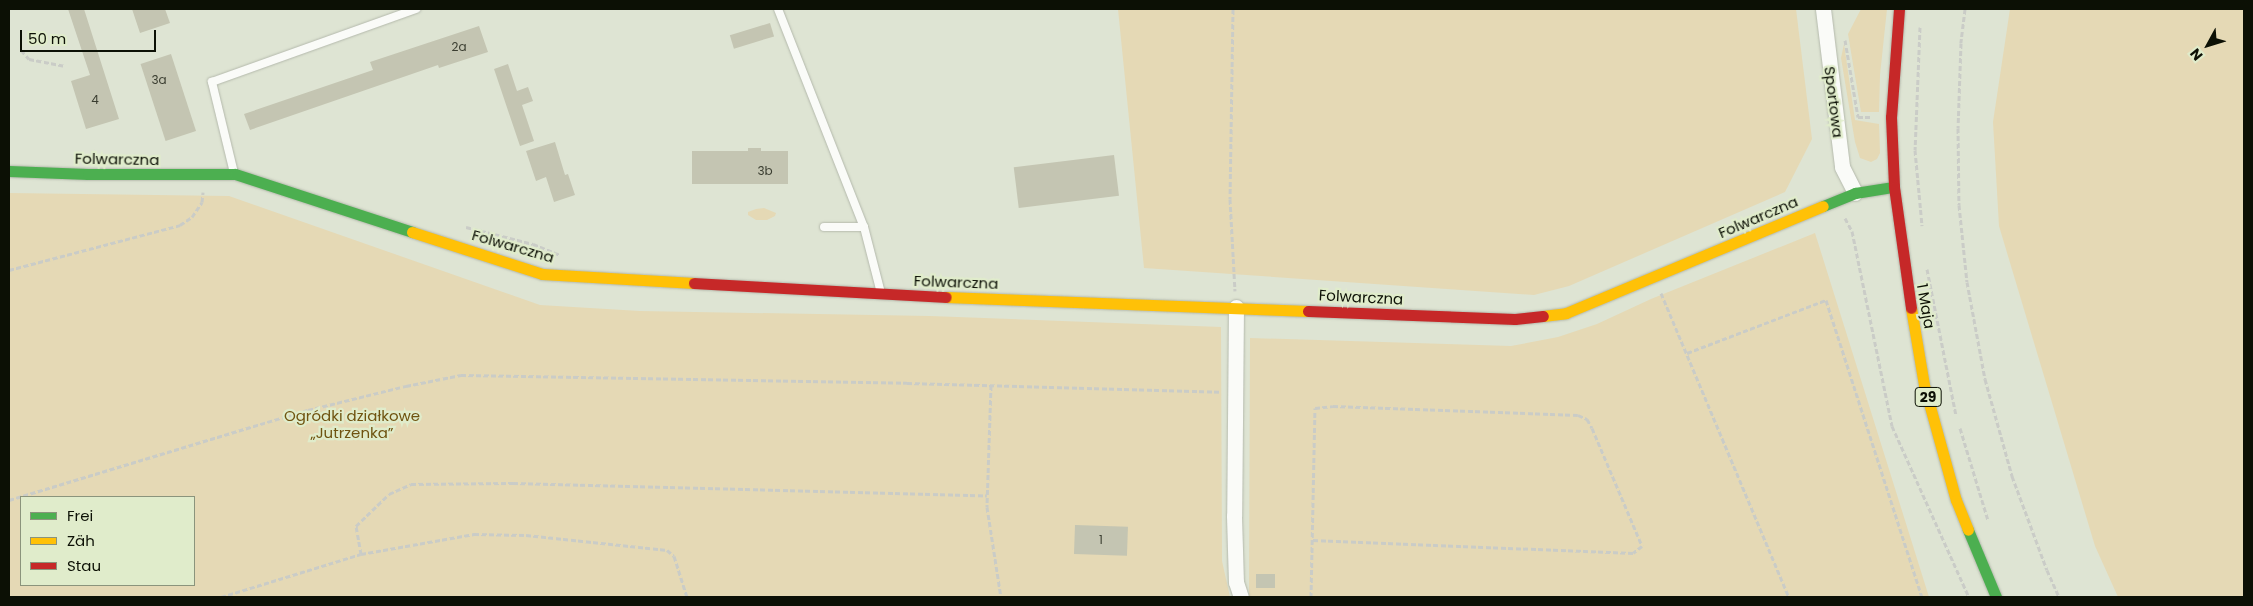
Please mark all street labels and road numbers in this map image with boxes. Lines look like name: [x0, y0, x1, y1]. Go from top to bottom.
street label: Sportowa: [1821, 65, 1847, 139]
street label: Folwarczna: [75, 149, 159, 169]
street label: Folwarczna: [1716, 192, 1800, 242]
street label: Folwarczna: [470, 226, 556, 266]
street label: Folwarczna: [913, 272, 999, 292]
street label: 1 Maja: [1913, 282, 1939, 330]
street label: Folwarczna: [1318, 286, 1404, 308]
road number: 29: [1914, 386, 1942, 408]

